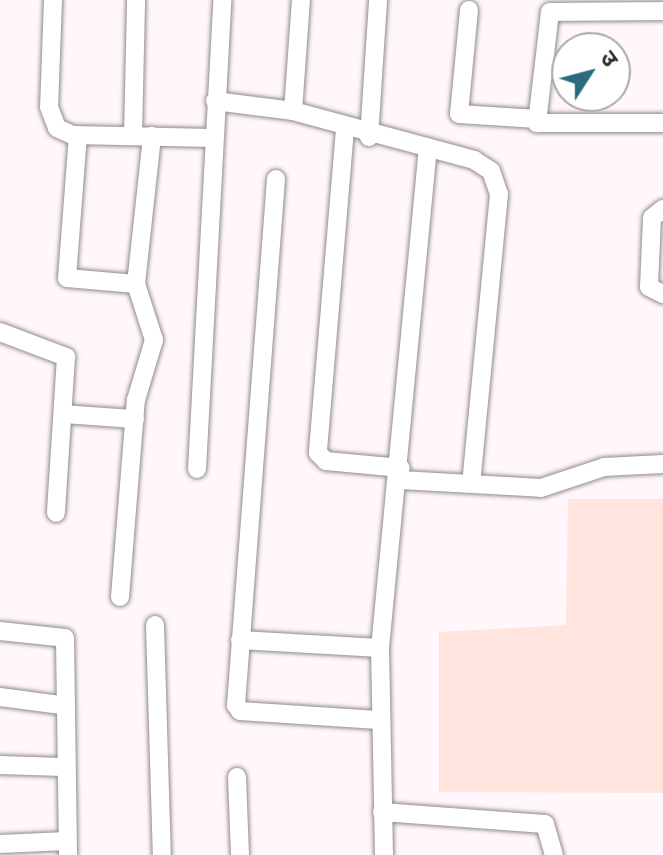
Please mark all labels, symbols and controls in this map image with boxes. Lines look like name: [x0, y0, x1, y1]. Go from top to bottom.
north arrow: [551, 32, 631, 112]
text: उ: [595, 46, 623, 71]

